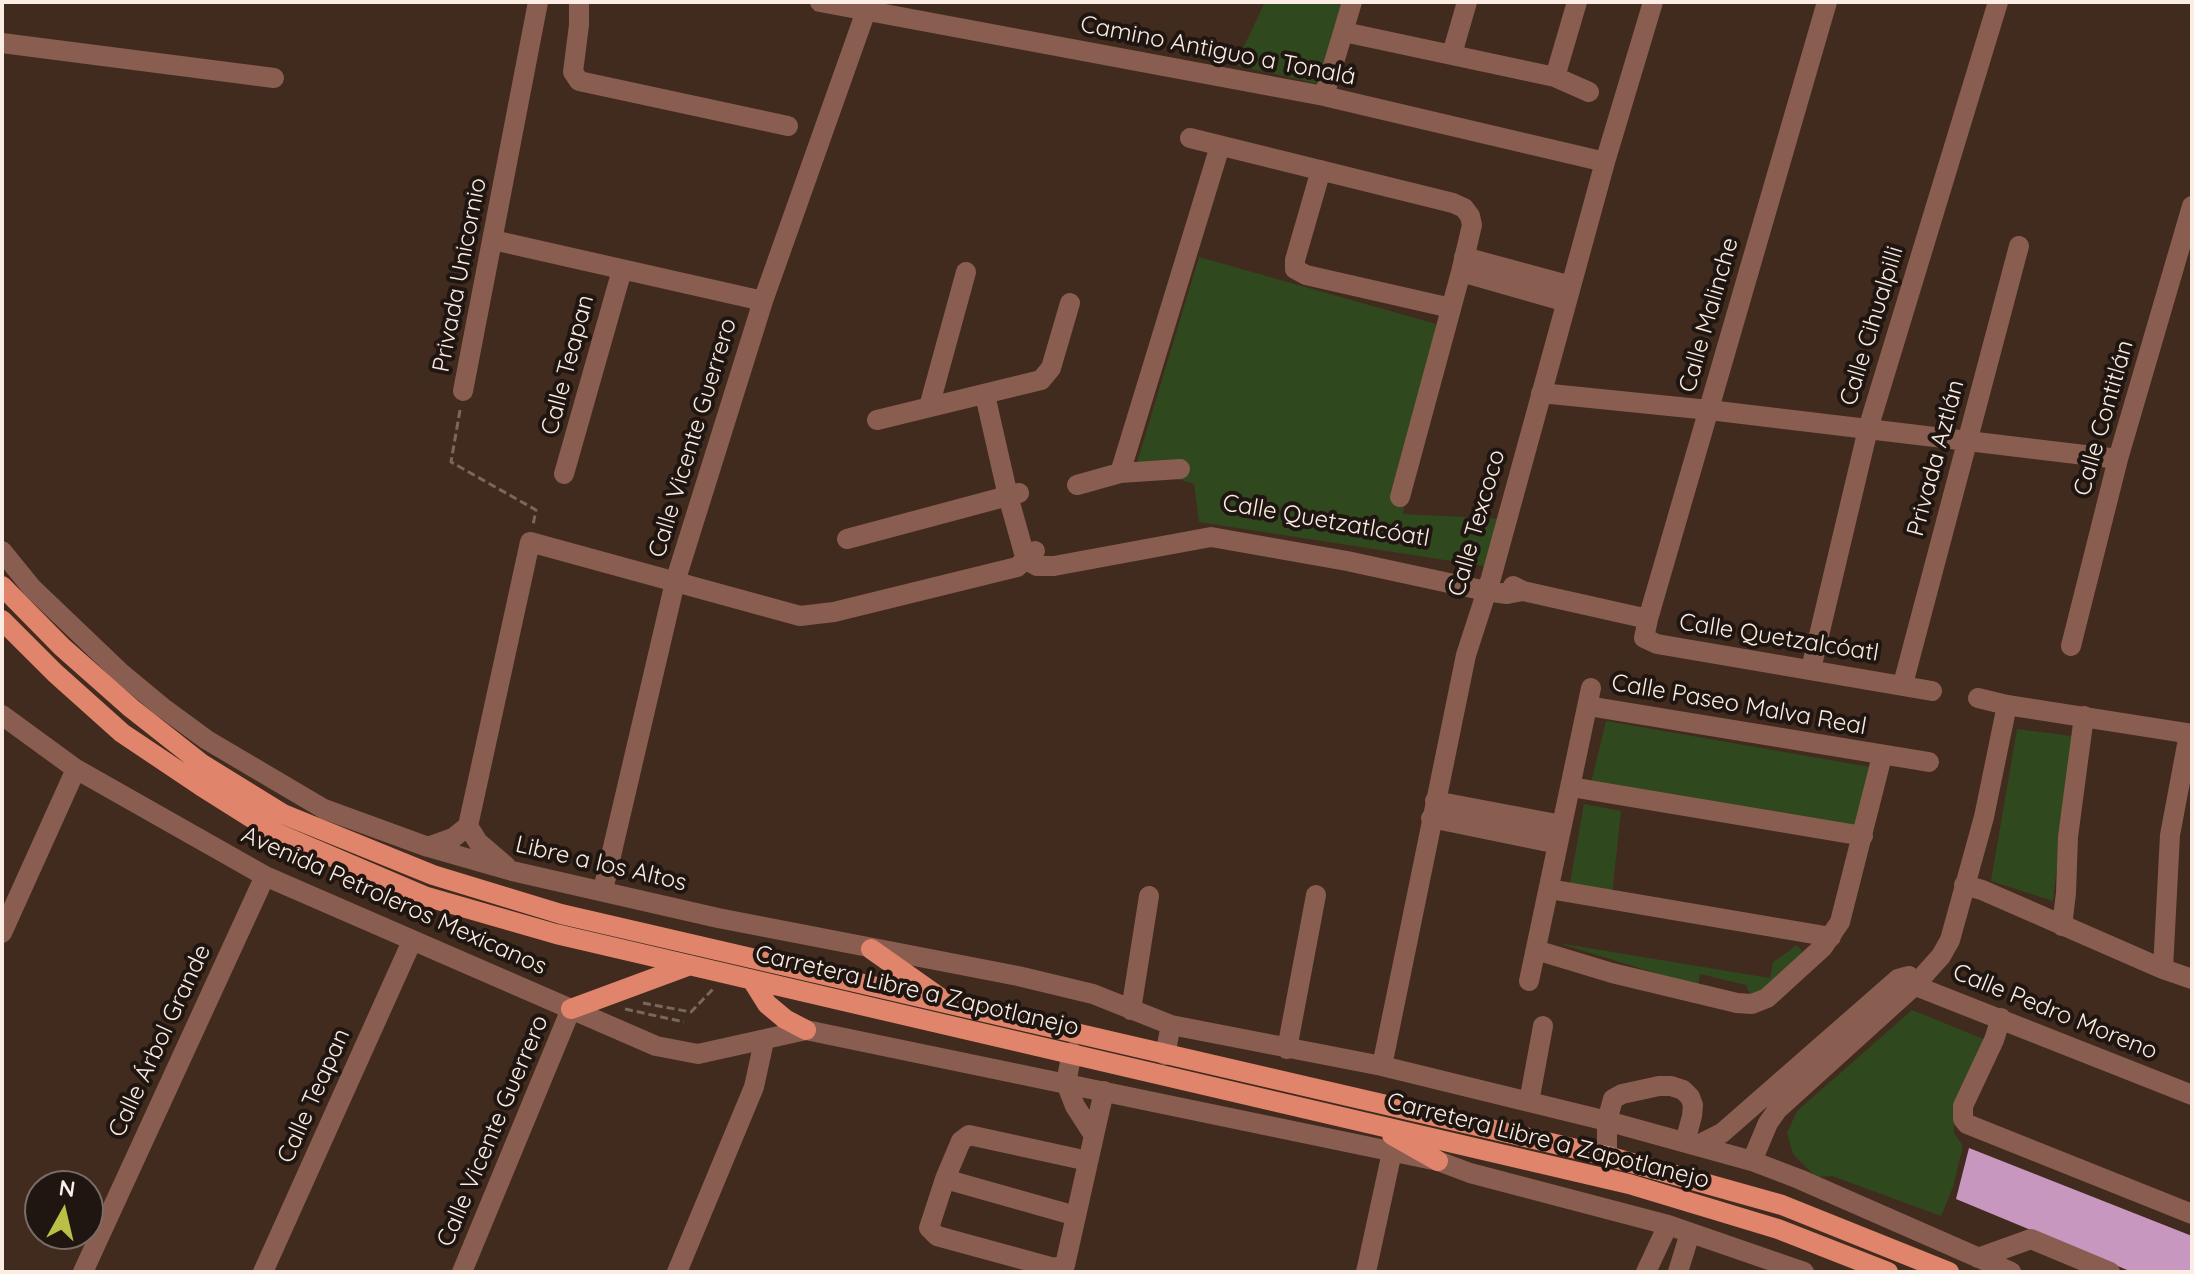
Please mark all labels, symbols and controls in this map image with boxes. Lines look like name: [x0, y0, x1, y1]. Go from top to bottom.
street label: Camino Antiguo a Tonalá: [1078, 10, 1358, 92]
street label: Privada Unicornio: [427, 175, 493, 375]
street label: Calle Malinche: [1673, 234, 1745, 396]
street label: Calle Cihualpilli: [1834, 243, 1910, 409]
street label: Calle Teapan: [535, 292, 601, 438]
street label: Calle Vicente Guerrero: [643, 315, 743, 561]
street label: Calle Contitlán: [2068, 337, 2140, 499]
street label: Privada Aztlán: [1901, 377, 1971, 539]
street label: Calle Texcoco: [1442, 446, 1512, 600]
street label: Calle Quetzatlcóatl: [1220, 489, 1432, 553]
street label: Calle Quetzalcóatl: [1677, 608, 1881, 668]
street label: Calle Paseo Malva Real: [1609, 668, 1869, 742]
street label: Avenida Petroleros Mexicanos: [237, 821, 551, 981]
street label: Libre a los Altos: [513, 830, 689, 898]
street label: Calle Árbol Grande: [103, 940, 217, 1142]
street label: Carretera Libre a Zapotlanejo: [752, 940, 1082, 1042]
street label: Calle Pedro Moreno: [1949, 958, 2161, 1066]
street label: Calle Vicente Guerrero: [431, 1011, 555, 1251]
street label: Calle Teapan: [272, 1024, 356, 1168]
street label: Carretera Libre a Zapotlanejo: [1384, 1087, 1712, 1195]
north arrow: [24, 1170, 104, 1250]
text: N: [57, 1173, 77, 1203]

